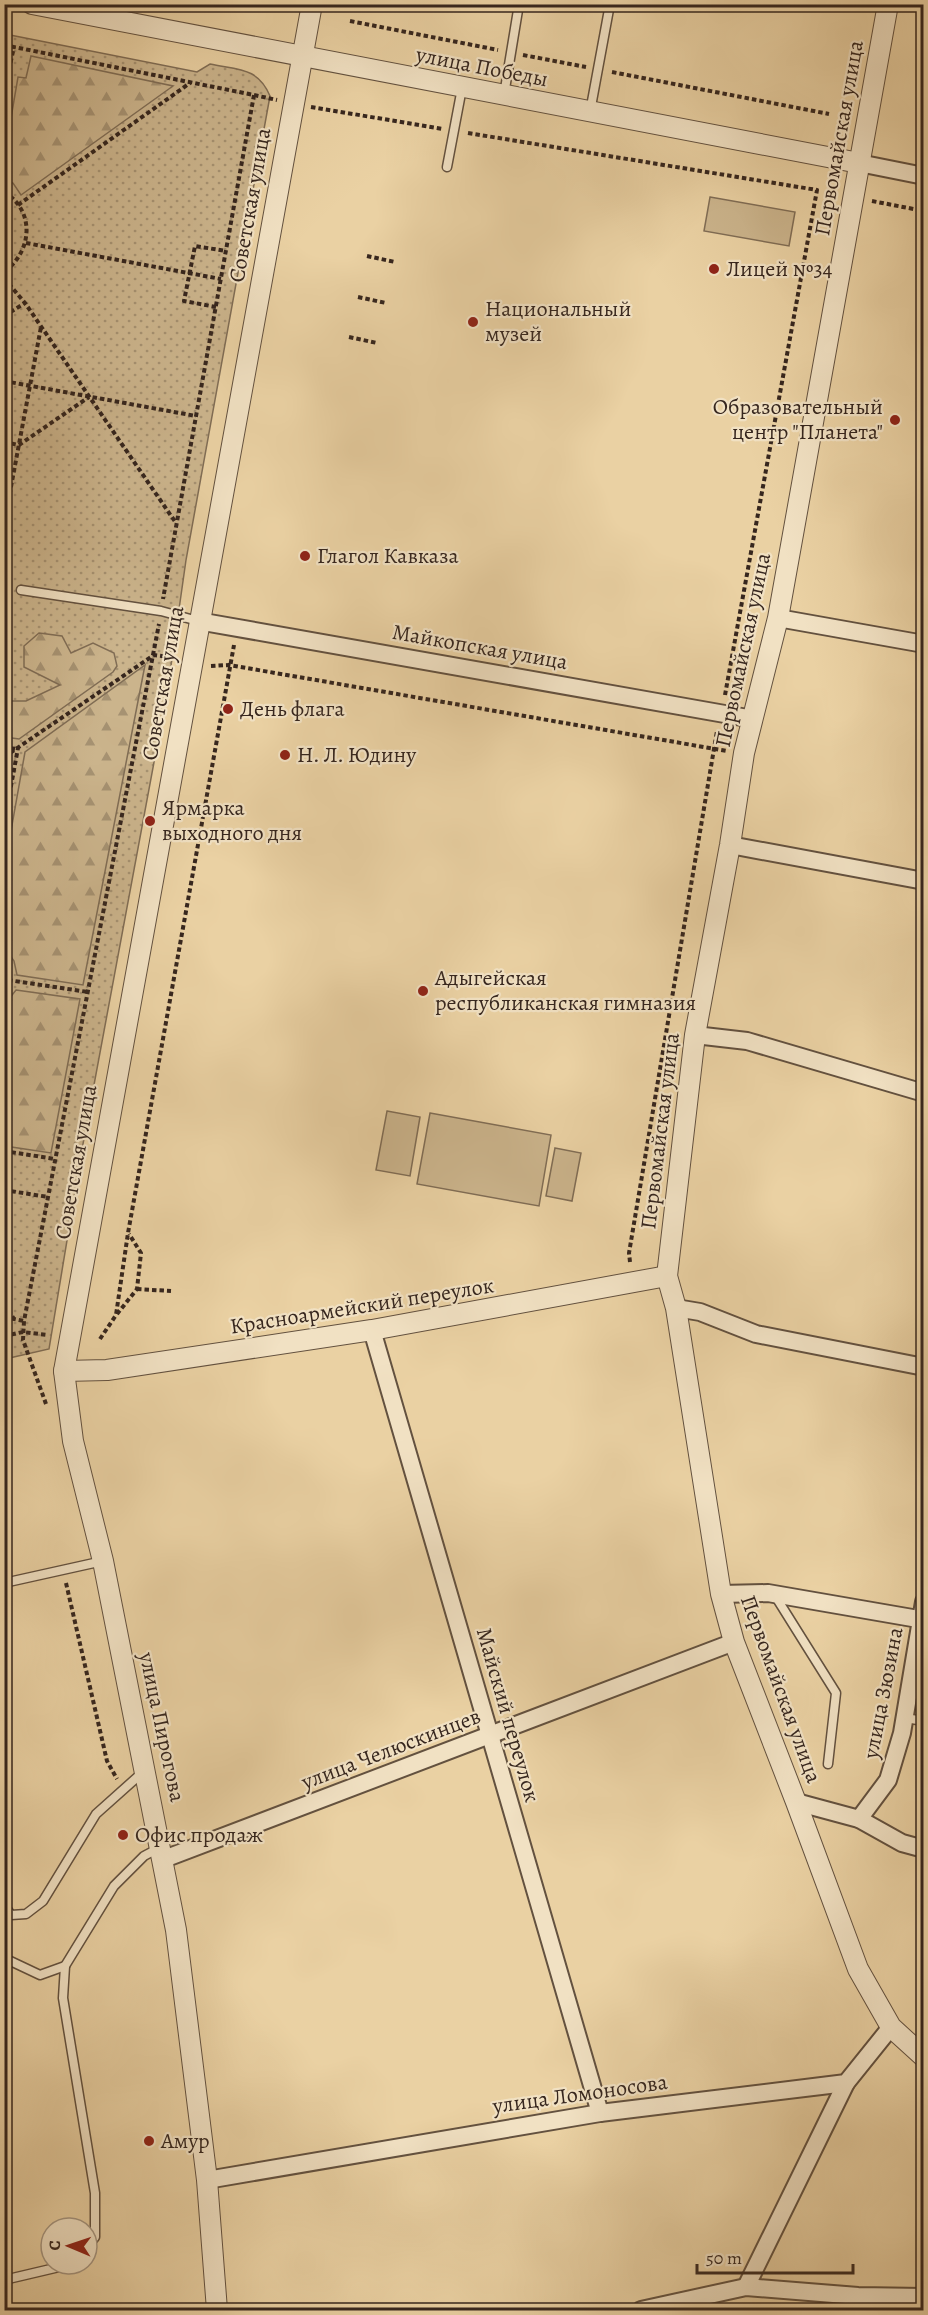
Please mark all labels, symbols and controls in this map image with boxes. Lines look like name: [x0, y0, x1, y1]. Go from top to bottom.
street label: Первомайская улица: [807, 37, 871, 238]
street label: улица Победы: [412, 39, 551, 94]
street label: Советская улица: [222, 124, 279, 285]
place label: Лицей №34: [726, 254, 833, 284]
marker: Лицей №34: [707, 262, 721, 276]
place label: Национальный музей: [485, 294, 631, 349]
marker: Национальный музей: [466, 315, 480, 329]
place label: Образовательный центр "Планета": [713, 392, 883, 447]
marker: Образовательный центр "Планета": [888, 413, 902, 427]
place label: Глагол Кавказа: [317, 541, 459, 571]
marker: Глагол Кавказа: [298, 549, 312, 563]
street label: Первомайская улица: [708, 549, 778, 750]
street label: Советская улица: [135, 602, 192, 763]
street label: Майкопская улица: [390, 617, 571, 677]
place label: День флага: [240, 694, 345, 724]
marker: День флага: [221, 702, 235, 716]
place label: Н. Л. Юдину: [297, 740, 417, 770]
marker: Н. Л. Юдину: [278, 748, 292, 762]
place label: Ярмарка выходного дня: [162, 793, 302, 848]
marker: Ярмарка выходного дня: [143, 814, 157, 828]
place label: Адыгейская республиканская гимназия: [434, 963, 696, 1018]
marker: Адыгейская республиканская гимназия: [416, 984, 430, 998]
street label: Первомайская улица: [633, 1030, 687, 1231]
street label: Советская улица: [48, 1081, 105, 1242]
street label: Красноармейский переулок: [228, 1270, 496, 1342]
street label: Первомайская улица: [733, 1591, 829, 1788]
street label: Майский переулок: [469, 1624, 547, 1806]
street label: улица Зюзина: [855, 1624, 911, 1762]
street label: улица Пирогова: [131, 1648, 193, 1805]
street label: улица Челюскинцев: [296, 1701, 485, 1797]
place label: Офис продаж: [135, 1820, 264, 1850]
marker: Офис продаж: [116, 1828, 130, 1842]
street label: улица Ломоносова: [490, 2067, 670, 2121]
place label: Амур: [160, 2126, 210, 2156]
marker: Амур: [142, 2134, 156, 2148]
north arrow: [39, 2216, 99, 2276]
scale bar: [697, 2237, 853, 2275]
text: С: [44, 2240, 66, 2251]
text: 50 m: [706, 2246, 742, 2270]

